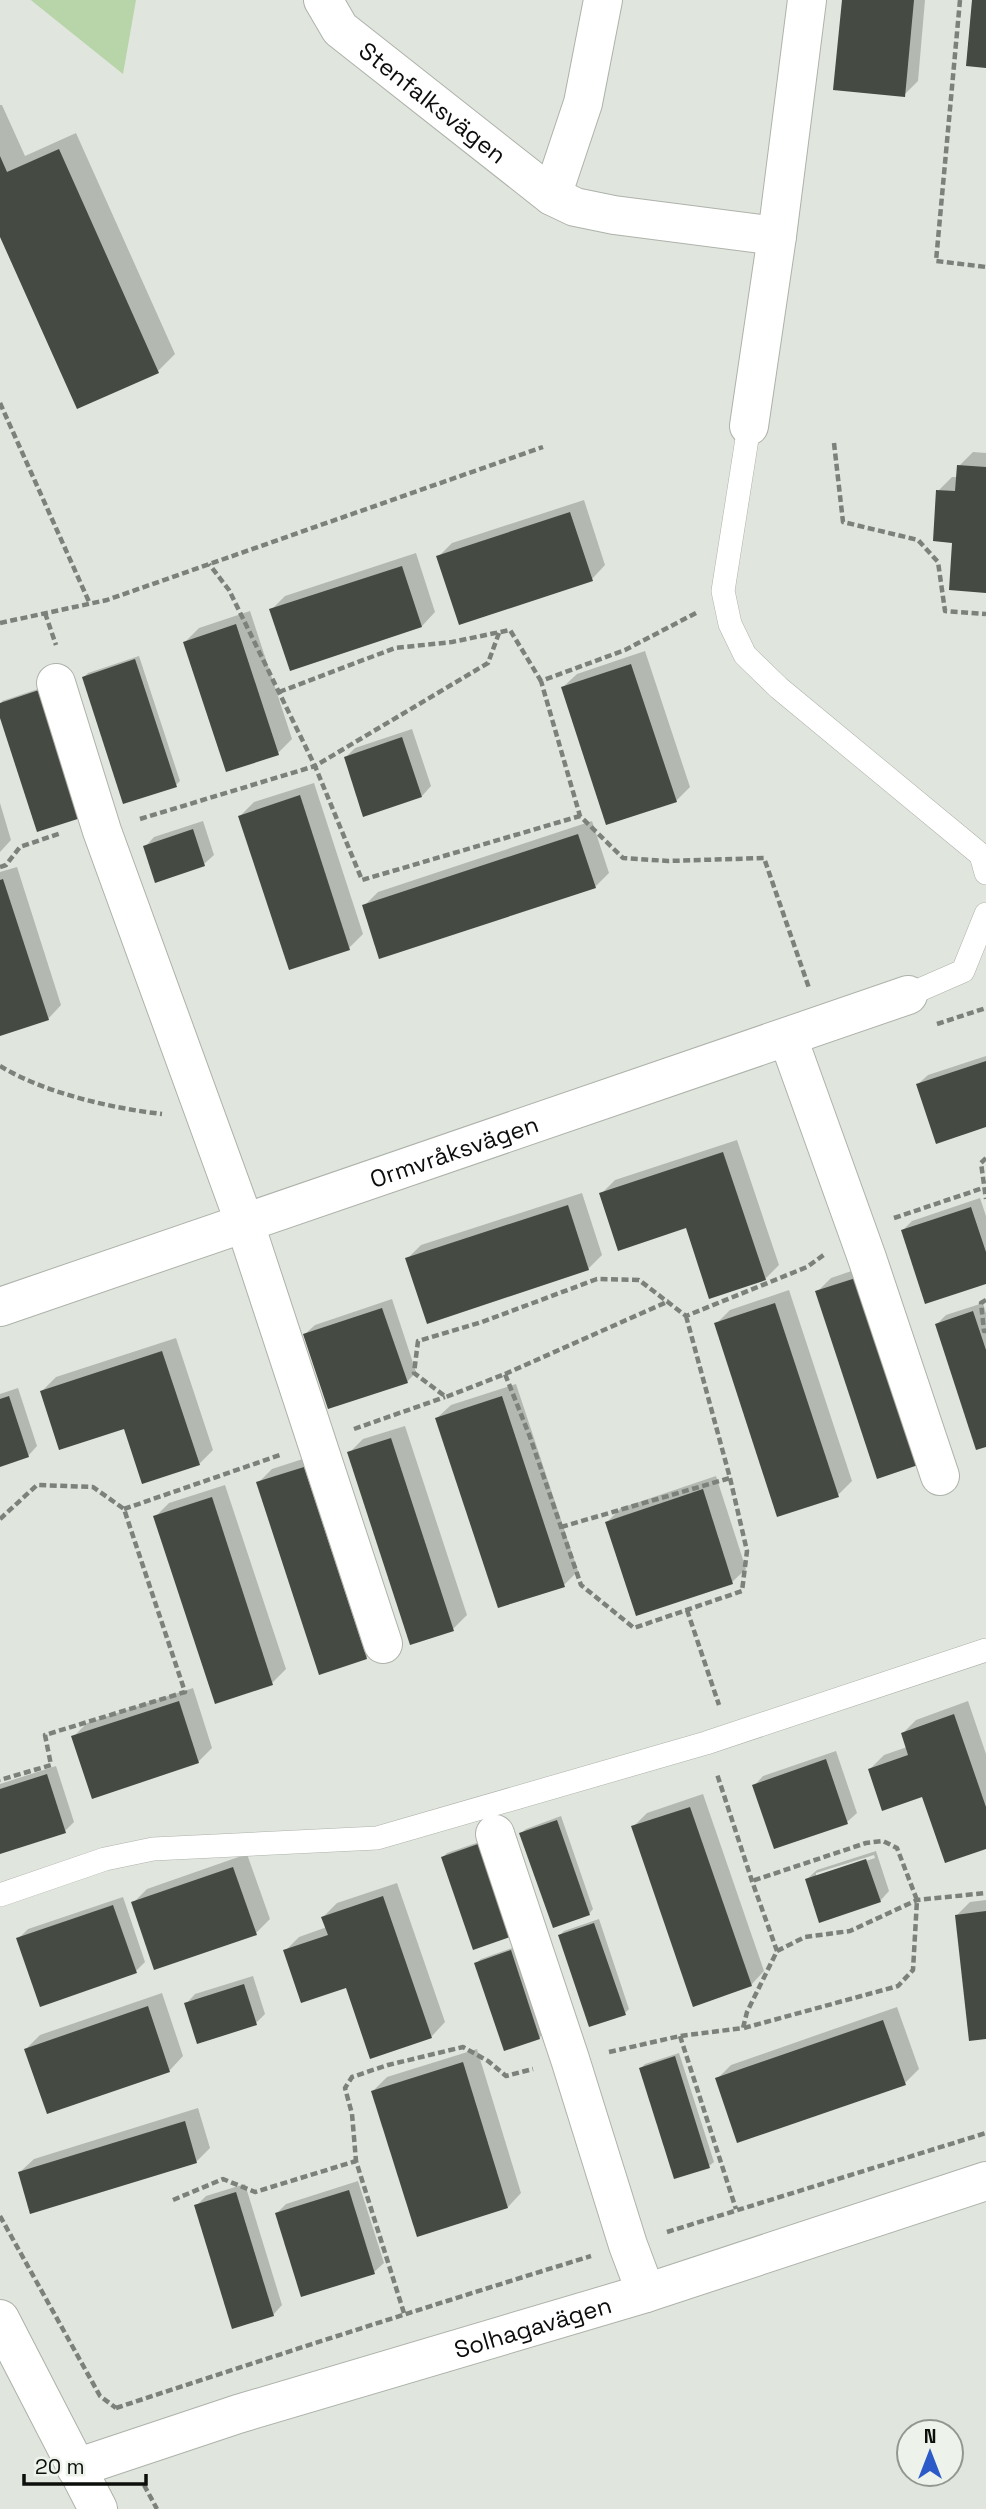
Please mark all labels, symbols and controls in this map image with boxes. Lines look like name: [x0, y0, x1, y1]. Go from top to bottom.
street label: Stenfalksvägen: [353, 35, 513, 170]
street label: Ormvråksvägen: [366, 1108, 542, 1194]
street label: Solhagavägen: [450, 2289, 615, 2365]
north arrow: [895, 2418, 965, 2488]
text: N: [924, 2424, 936, 2449]
scale bar: [24, 2442, 147, 2486]
text: 20 m: [35, 2453, 85, 2480]

